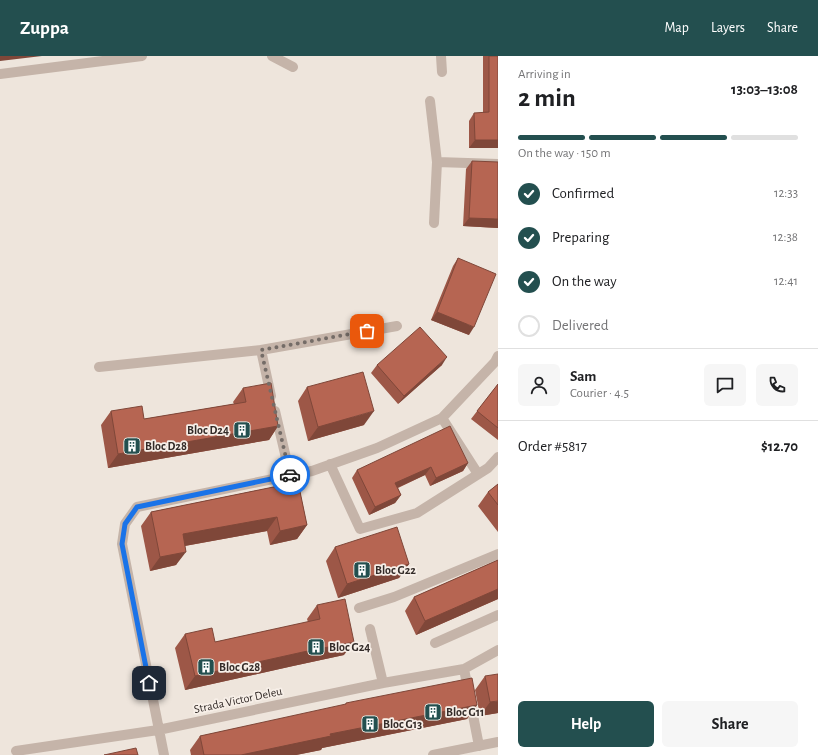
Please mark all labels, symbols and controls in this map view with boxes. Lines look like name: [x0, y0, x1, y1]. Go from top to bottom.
text: Zuppa: [20, 19, 69, 38]
text: Map: [664, 21, 689, 35]
text: Layers: [711, 21, 745, 35]
text: Share: [767, 21, 798, 35]
text: Arriving in: [518, 68, 571, 81]
text: 13:03–13:08: [731, 82, 798, 97]
text: 2 min: [518, 85, 576, 111]
text: On the way · 150 m: [518, 147, 611, 160]
icon: check: [518, 183, 540, 205]
text: Confirmed: [552, 186, 614, 201]
text: 12:33: [774, 187, 798, 200]
icon: check: [518, 227, 540, 249]
text: Preparing: [552, 230, 609, 245]
text: 12:38: [773, 231, 798, 244]
icon: check: [518, 271, 540, 293]
text: On the way: [552, 274, 617, 289]
text: 12:41: [774, 275, 798, 288]
pin: [350, 314, 384, 348]
text: Delivered: [552, 318, 609, 333]
icon: bag: [356, 320, 378, 342]
button: person: [518, 364, 560, 406]
button: chat: [704, 364, 746, 406]
button: phone: [756, 364, 798, 406]
text: Sam: [570, 369, 596, 384]
text: Courier · 4.5: [570, 387, 629, 400]
building icon: Bloc D24: [232, 420, 252, 440]
place label: Bloc D24: [187, 424, 229, 436]
building icon: Bloc D28: [122, 436, 142, 456]
text: Order #5817: [518, 439, 587, 454]
text: $12.70: [761, 439, 798, 454]
place label: Bloc D28: [145, 440, 187, 452]
courier: [270, 455, 310, 495]
icon: car: [279, 464, 301, 486]
building icon: Bloc G22: [352, 560, 372, 580]
place label: Bloc G22: [375, 564, 416, 576]
building icon: Bloc G24: [306, 637, 326, 657]
place label: Bloc G24: [329, 641, 370, 653]
building icon: Bloc G28: [196, 657, 216, 677]
place label: Bloc G28: [219, 661, 260, 673]
pin: [132, 666, 166, 700]
icon: home: [138, 672, 160, 694]
street label: Strada Victor Deleu: [193, 685, 283, 715]
button: Help: [518, 701, 654, 747]
button: Share: [662, 701, 798, 747]
building icon: Bloc G11: [423, 702, 443, 722]
place label: Bloc G11: [446, 706, 484, 718]
building icon: Bloc G13: [360, 714, 380, 734]
place label: Bloc G13: [383, 718, 422, 730]

